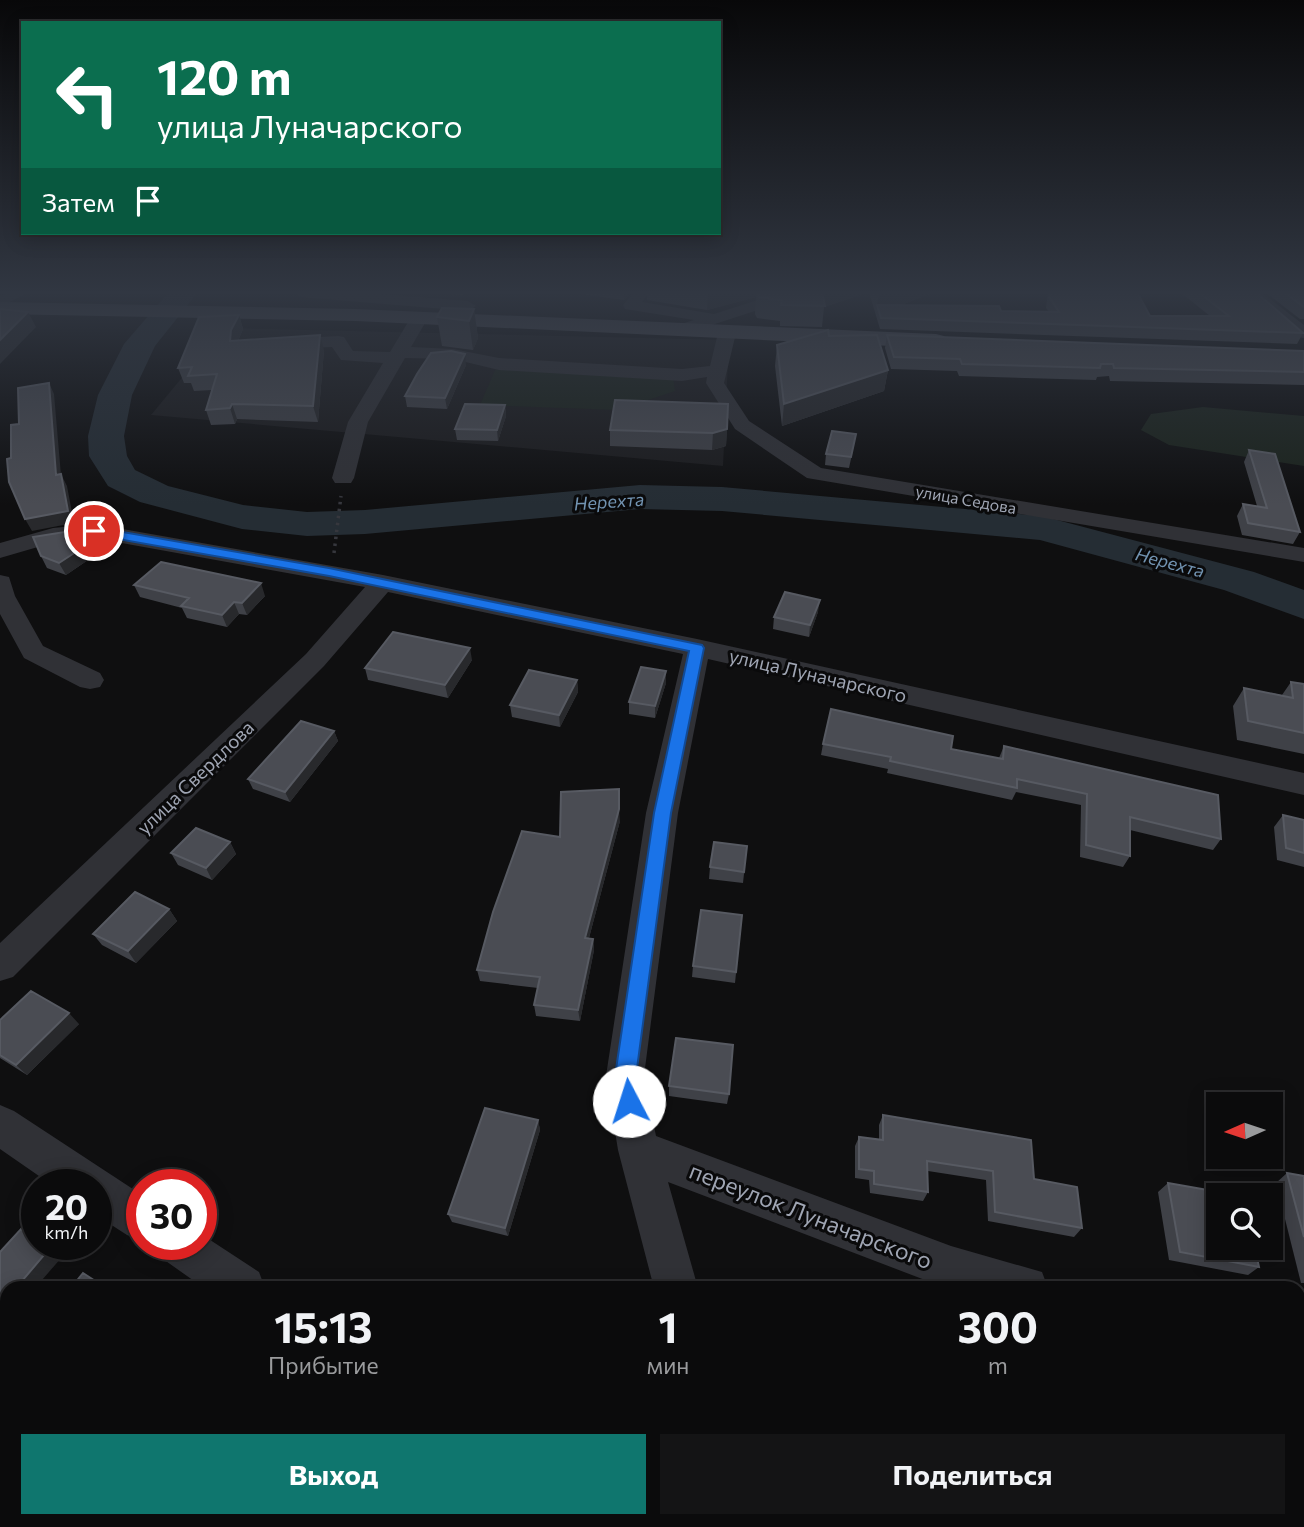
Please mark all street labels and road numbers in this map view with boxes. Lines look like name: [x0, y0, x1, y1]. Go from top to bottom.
street label: улица Седова: [914, 481, 1018, 517]
street label: улица Луначарского: [727, 643, 909, 707]
street label: улица Свердлова: [132, 715, 258, 839]
street label: переулок Луначарского: [686, 1156, 936, 1274]

